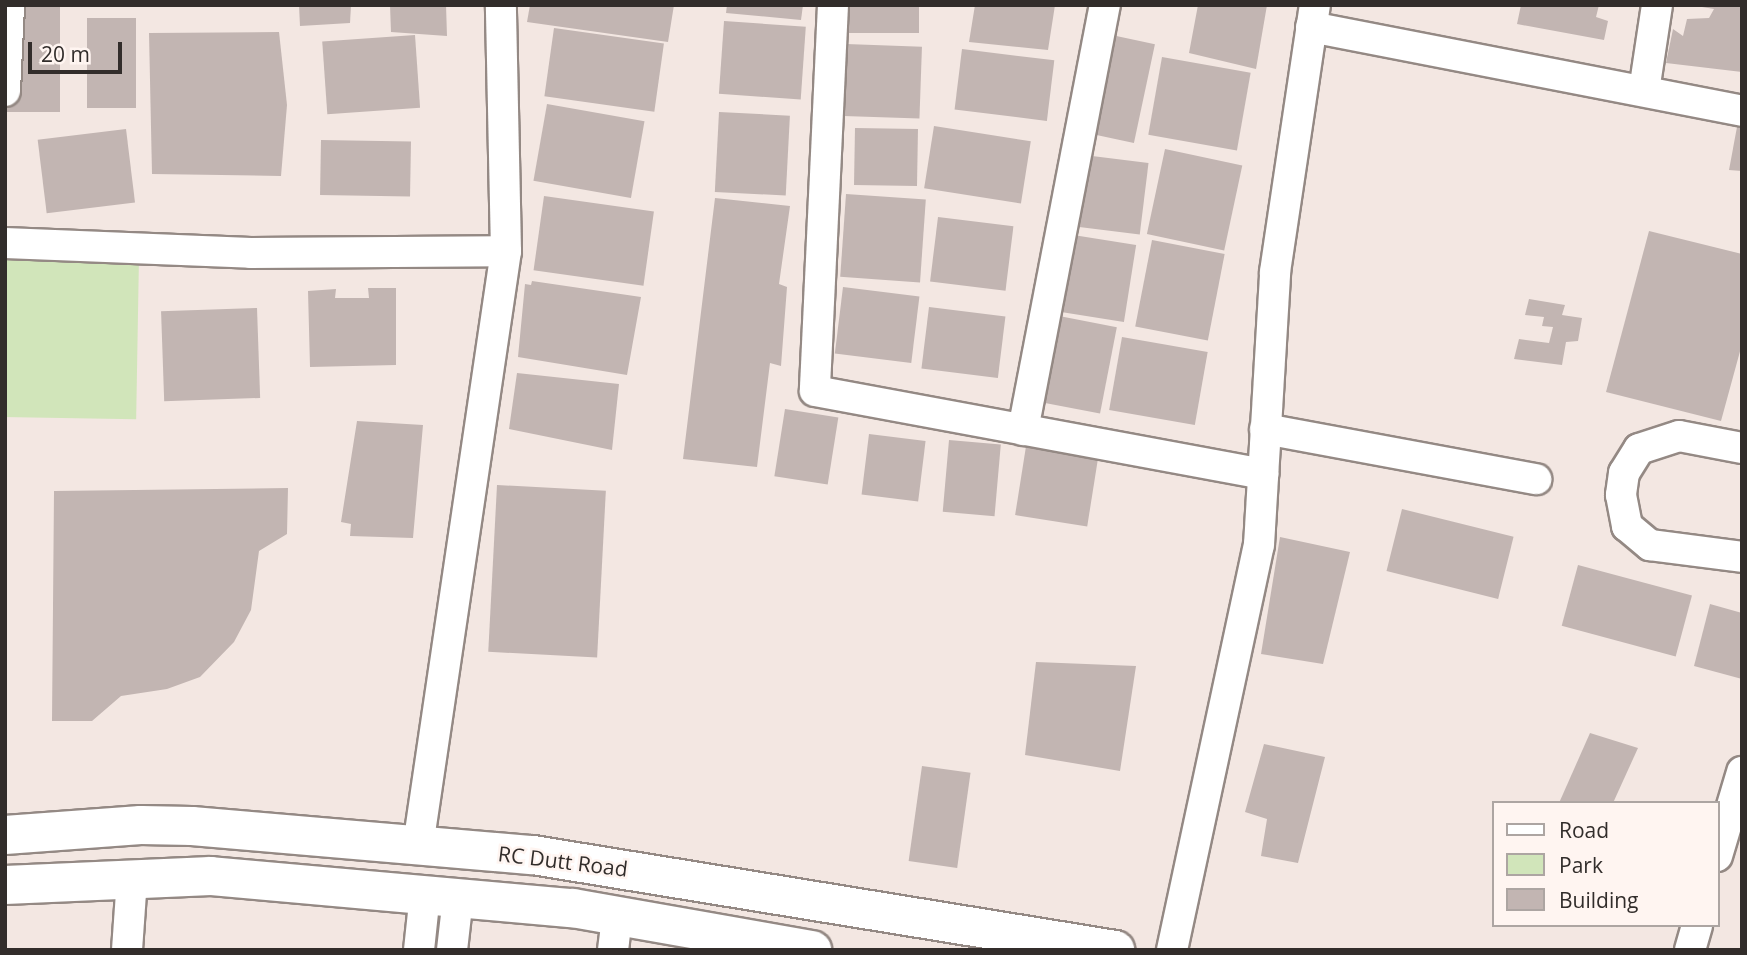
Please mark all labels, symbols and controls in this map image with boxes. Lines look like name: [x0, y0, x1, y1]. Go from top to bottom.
scale bar: [32, 28, 126, 72]
text: 20 m: [41, 40, 90, 68]
legend: [1492, 801, 1719, 927]
text: Road: [1559, 816, 1609, 844]
street label: RC Dutt Road: [497, 841, 629, 881]
text: Park: [1559, 851, 1603, 879]
text: Building: [1559, 886, 1638, 914]

